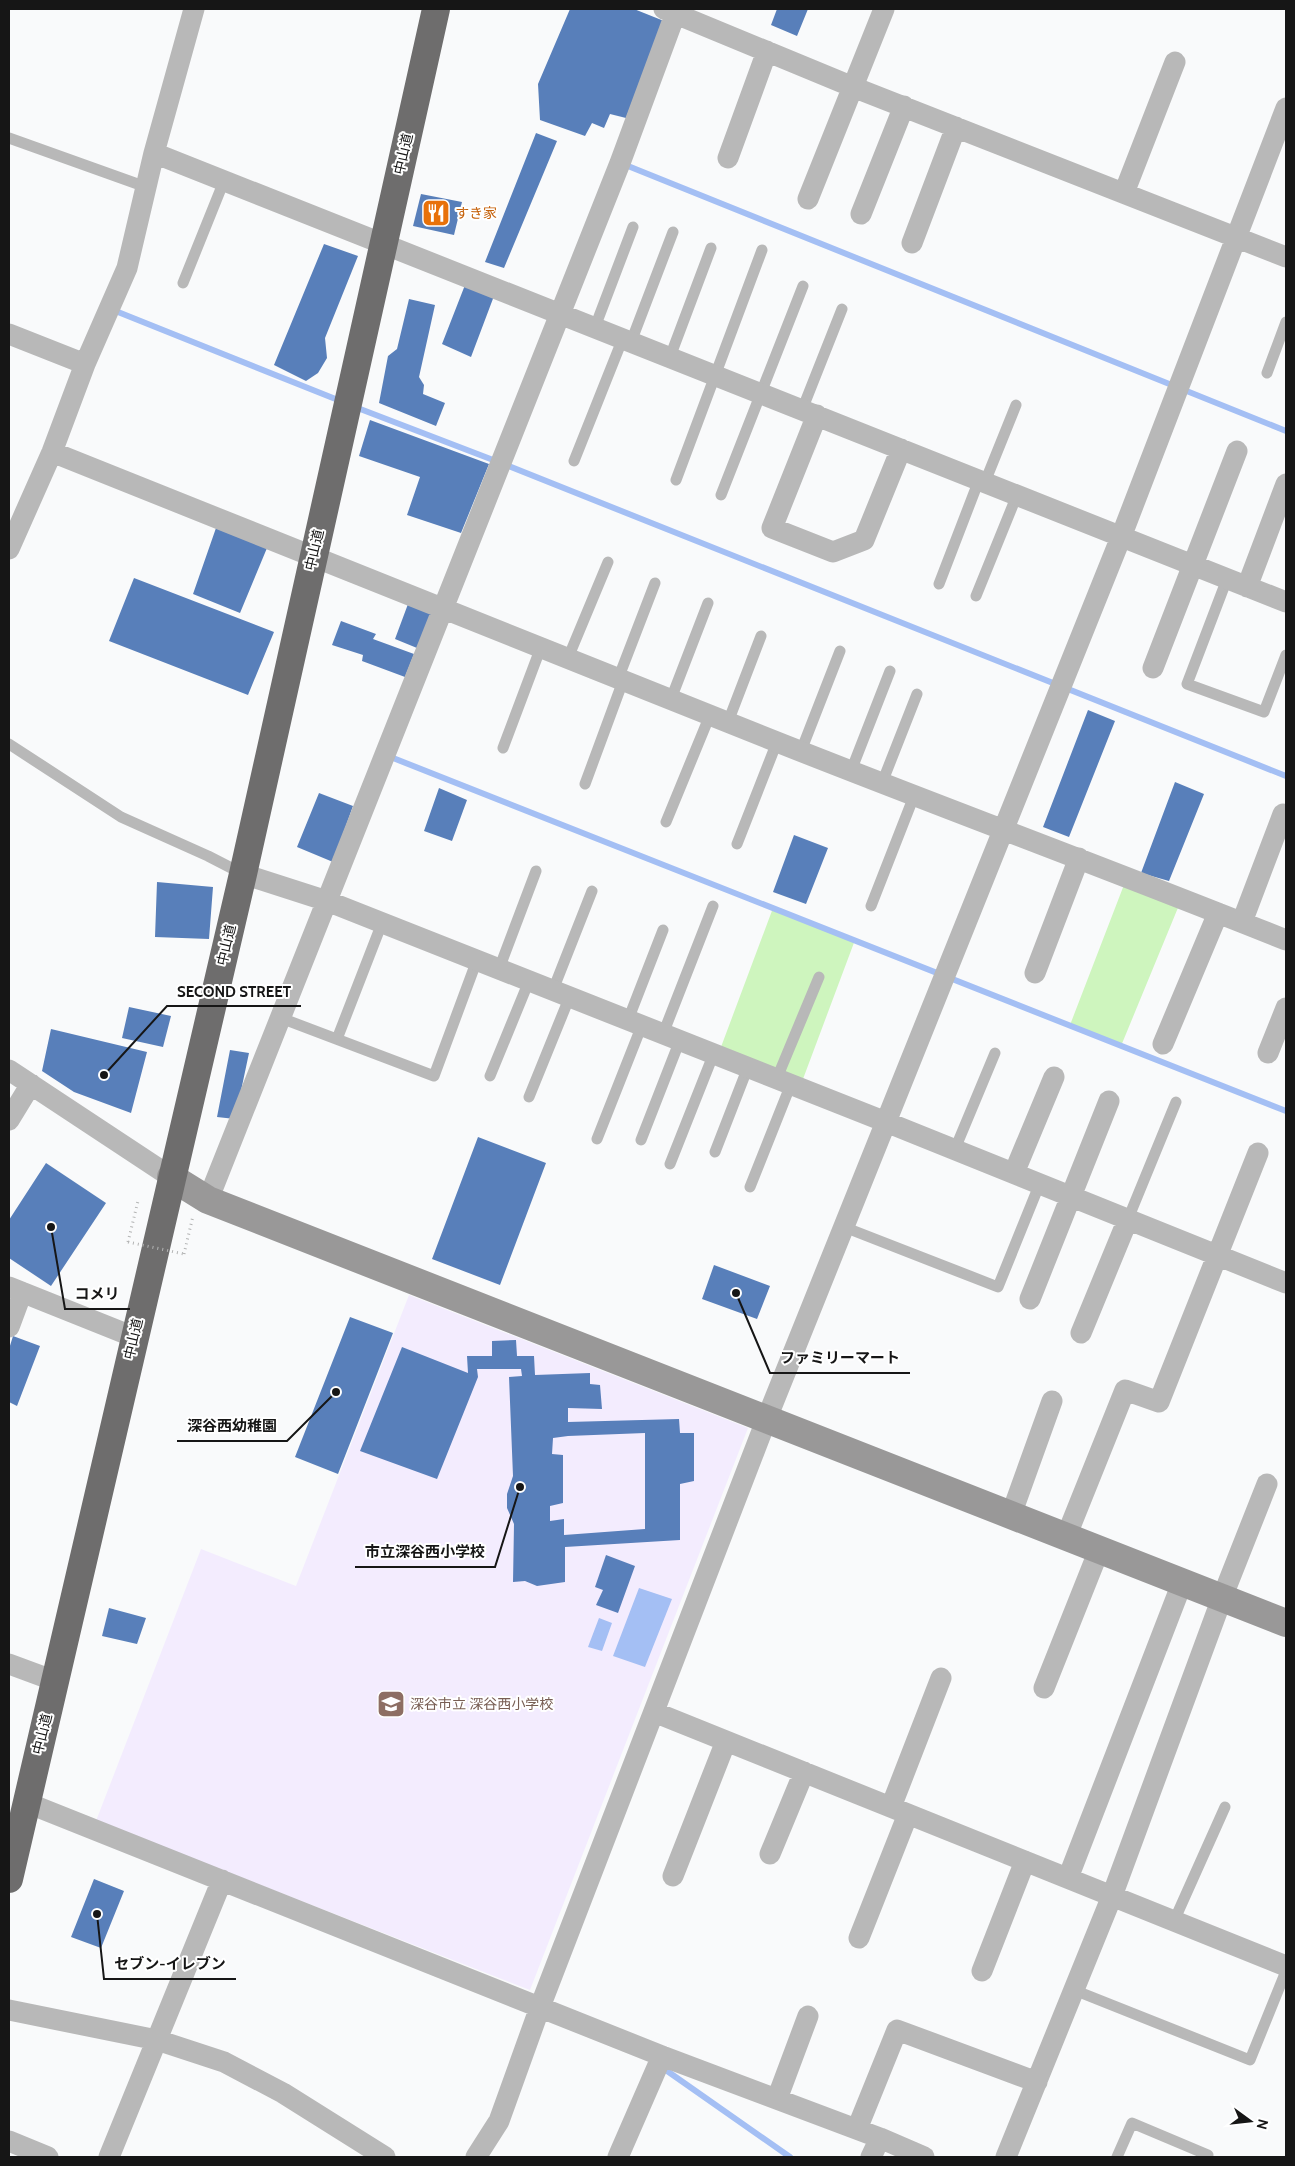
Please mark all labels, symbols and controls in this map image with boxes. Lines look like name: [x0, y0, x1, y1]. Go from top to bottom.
street label: 中山道: [390, 132, 416, 176]
restaurant icon: すき家: [421, 198, 451, 228]
place label: すき家: [455, 204, 497, 222]
street label: 中山道: [301, 528, 327, 572]
street label: 中山道: [213, 923, 239, 967]
callout: SECOND STREET: [167, 976, 301, 1006]
text: SECOND STREET: [177, 983, 292, 1001]
callout: コメリ: [65, 1279, 130, 1309]
text: コメリ: [74, 1285, 120, 1303]
street label: 中山道: [120, 1317, 146, 1361]
callout: ファミリーマート: [770, 1343, 910, 1373]
text: ファミリーマート: [780, 1349, 900, 1367]
callout: 深谷西幼稚園: [177, 1411, 287, 1441]
text: 深谷西幼稚園: [187, 1417, 277, 1435]
callout: 市立深谷西小学校: [355, 1537, 495, 1567]
text: 市立深谷西小学校: [365, 1543, 485, 1561]
school or university icon: 深谷市立 深谷西小学校: [376, 1689, 406, 1719]
place label: 深谷市立 深谷西小学校: [410, 1695, 553, 1713]
street label: 中山道: [28, 1711, 56, 1757]
callout: セブン-イレブン: [104, 1949, 236, 1979]
text: セブン-イレブン: [114, 1955, 226, 1973]
north arrow: [1225, 2096, 1275, 2146]
text: N: [1253, 2117, 1273, 2131]

